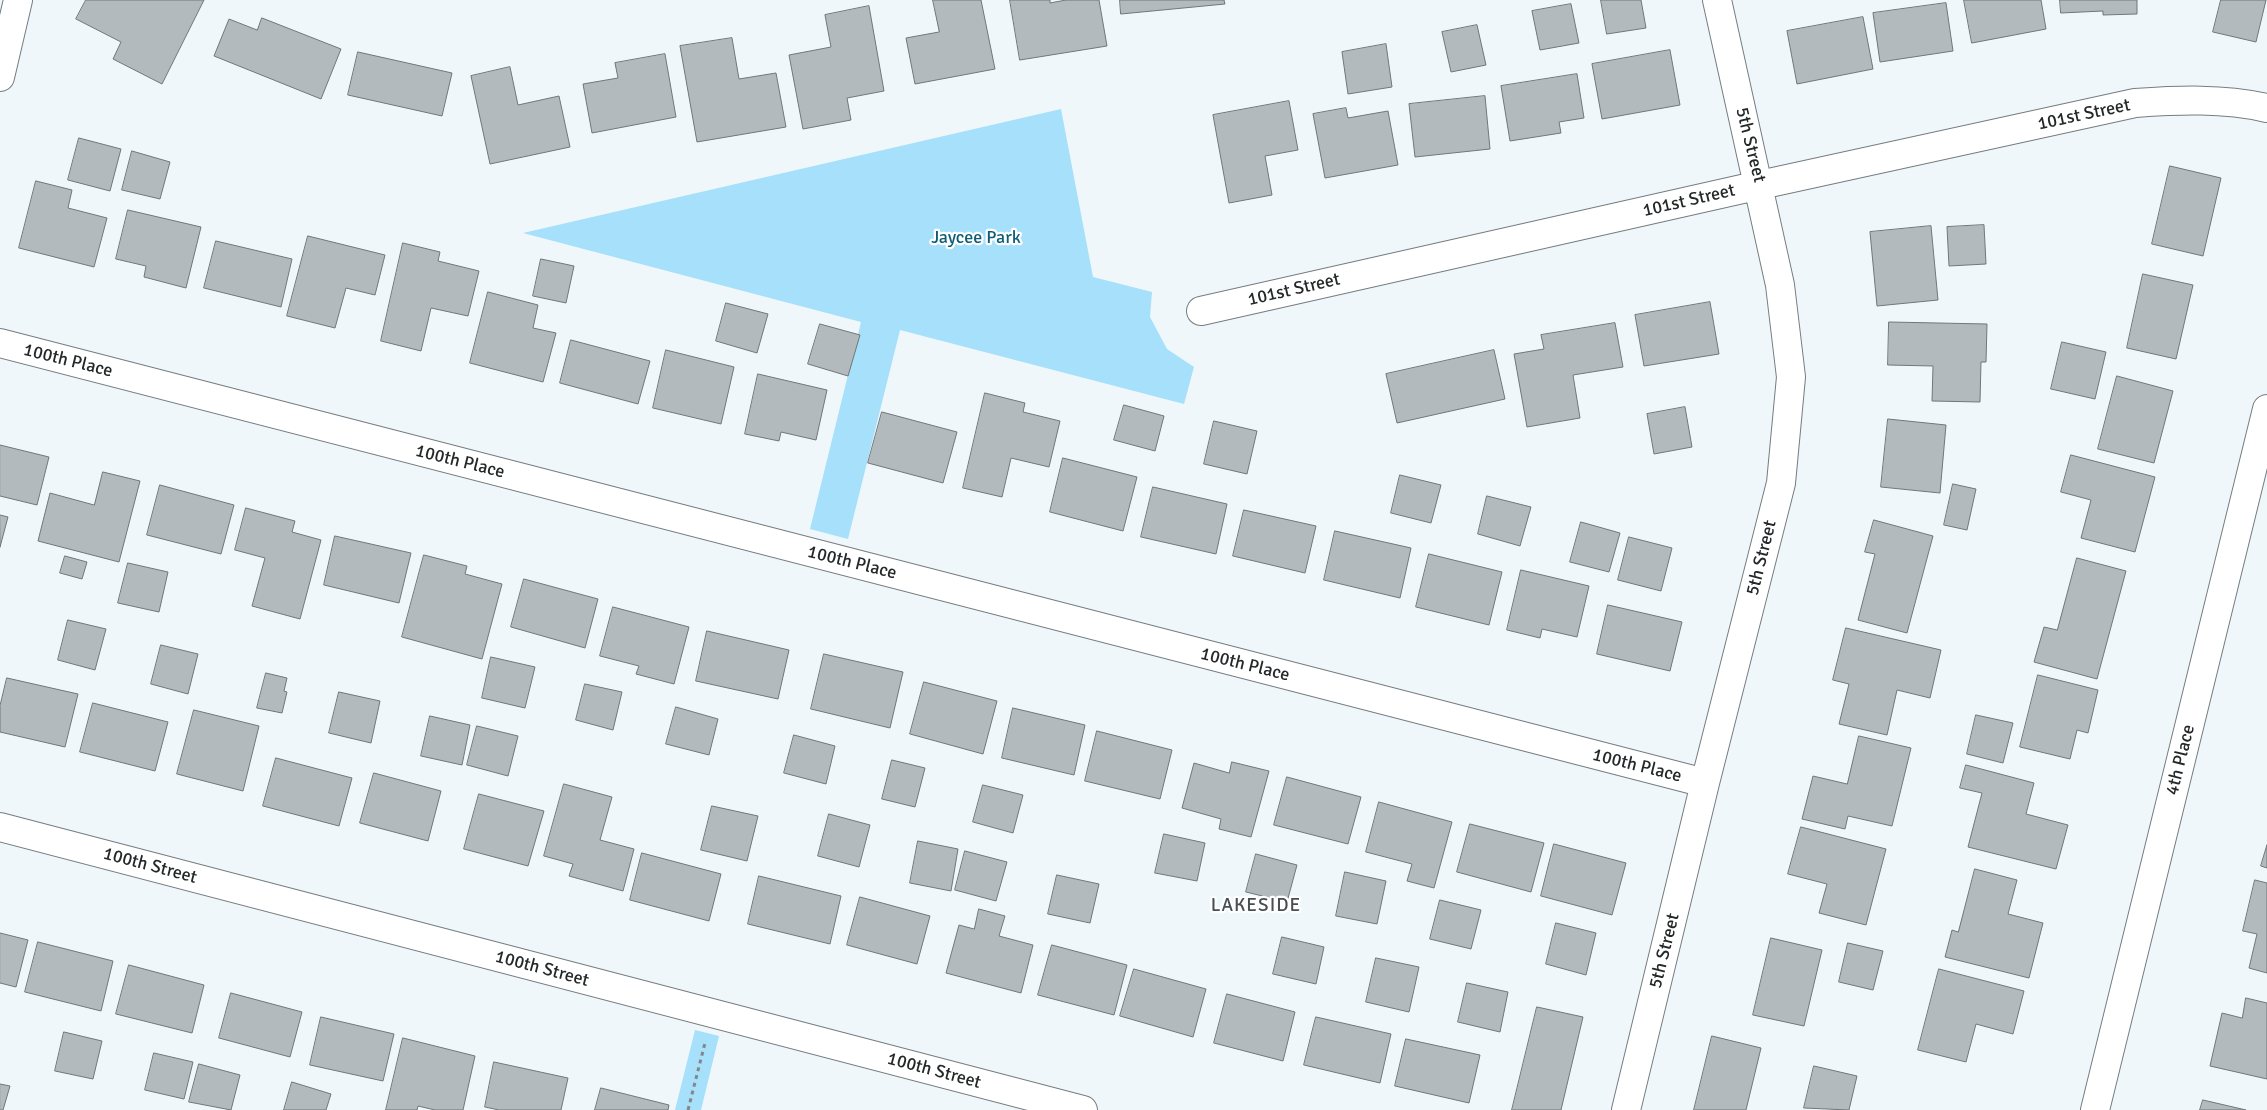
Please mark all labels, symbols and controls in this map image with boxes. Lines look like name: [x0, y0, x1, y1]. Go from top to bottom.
street label: 101st Street: [2036, 95, 2132, 135]
street label: 5th Street: [1730, 105, 1770, 185]
street label: 101st Street: [1641, 180, 1737, 222]
park label: Jaycee Park: [931, 227, 1021, 249]
street label: 101st Street: [1246, 269, 1342, 311]
street label: 100th Place: [21, 339, 115, 383]
street label: 100th Place: [413, 440, 507, 484]
street label: 5th Street: [1742, 518, 1782, 598]
street label: 100th Place: [805, 541, 899, 585]
street label: 100th Place: [1198, 643, 1292, 687]
street label: 4th Place: [2162, 723, 2200, 797]
street label: 100th Place: [1590, 744, 1684, 788]
street label: 100th Street: [101, 843, 199, 889]
district label: LAKESIDE: [1210, 895, 1302, 917]
street label: 5th Street: [1645, 911, 1685, 991]
street label: 100th Street: [493, 946, 591, 992]
street label: 100th Street: [885, 1048, 983, 1094]

